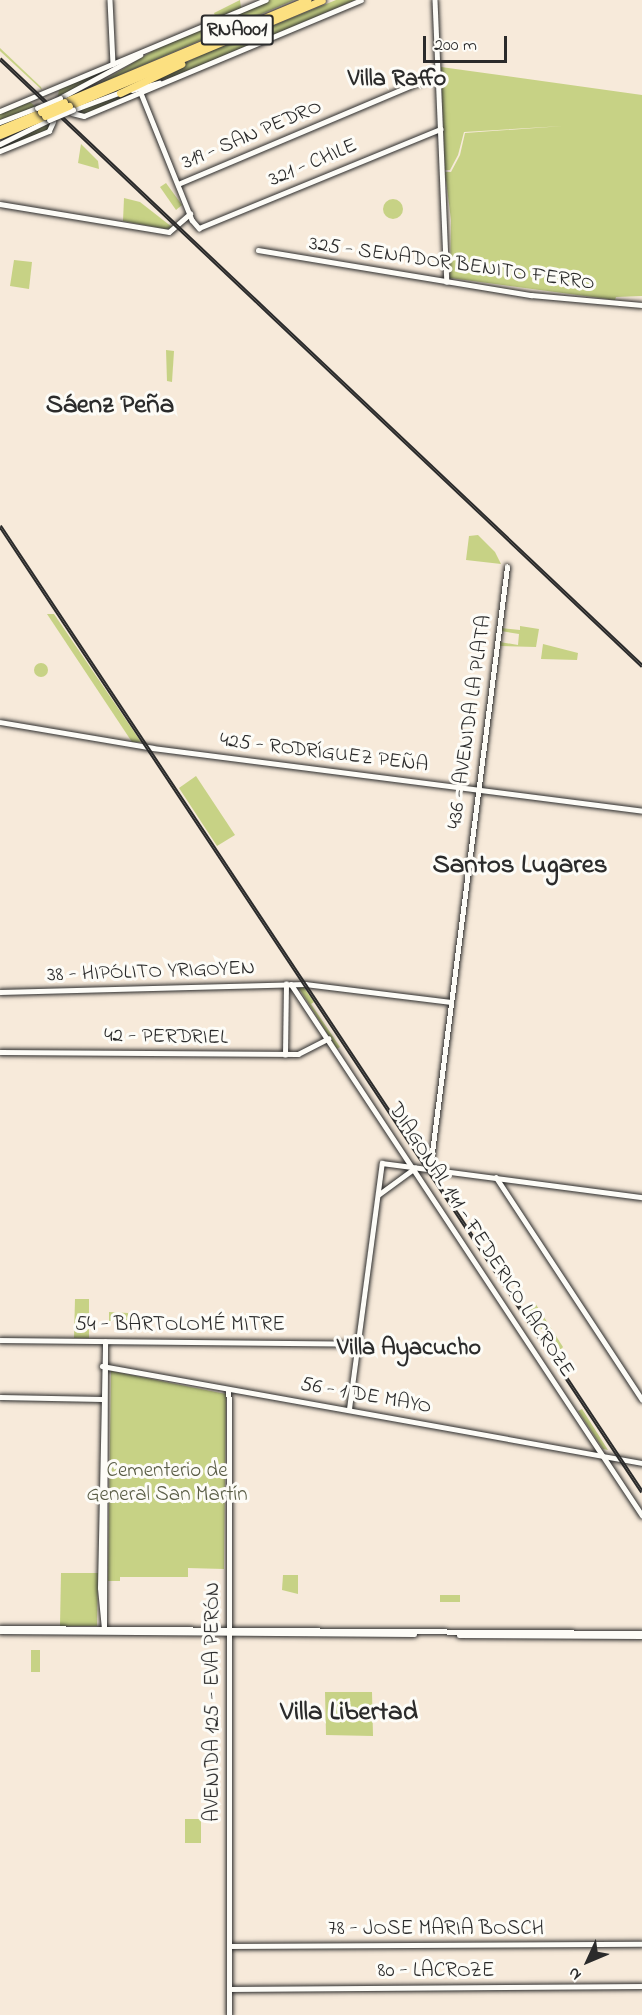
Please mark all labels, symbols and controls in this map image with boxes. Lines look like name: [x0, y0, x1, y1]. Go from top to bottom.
road number: RNA001: [200, 13, 274, 47]
scale bar: [426, 24, 510, 62]
text: 200 m: [434, 33, 477, 59]
district label: Villa Raffo: [348, 66, 446, 94]
street label: 319 - SAN PEDRO: [178, 94, 326, 176]
street label: 321 - CHILE: [265, 133, 361, 193]
street label: 325 - SENADOR BENITO FERRO: [308, 231, 596, 297]
district label: Sáenz Peña: [46, 390, 174, 422]
street label: 436 - AVENIDA LA PLATA: [443, 613, 497, 831]
street label: 425 - RODRÍGUEZ PEÑA: [218, 728, 430, 778]
district label: Santos Lugares: [432, 850, 608, 882]
street label: 38 - HIPÓLITO YRIGOYEN: [47, 956, 255, 988]
street label: 42 - PERDRIEL: [104, 1023, 228, 1051]
street label: DIAGONAL 141 - FEDERICO LACROZE: [383, 1098, 579, 1382]
street label: 54 - BARTOLOMÉ MITRE: [75, 1312, 285, 1338]
district label: Villa Ayacucho: [337, 1335, 481, 1363]
street label: 56 - 1 DE MAYO: [299, 1372, 433, 1420]
park label: Cementerio de General San Martín: [86, 1458, 248, 1508]
street label: AVENIDA 125 - EVA PERÓN: [200, 1582, 226, 1822]
district label: Villa Libertad: [280, 1697, 418, 1729]
street label: 78 - JOSE MARIA BOSCH: [328, 1916, 544, 1942]
north arrow: [558, 1931, 618, 1991]
street label: 80 - LACROZE: [378, 1958, 494, 1984]
text: N: [563, 1961, 587, 1986]

